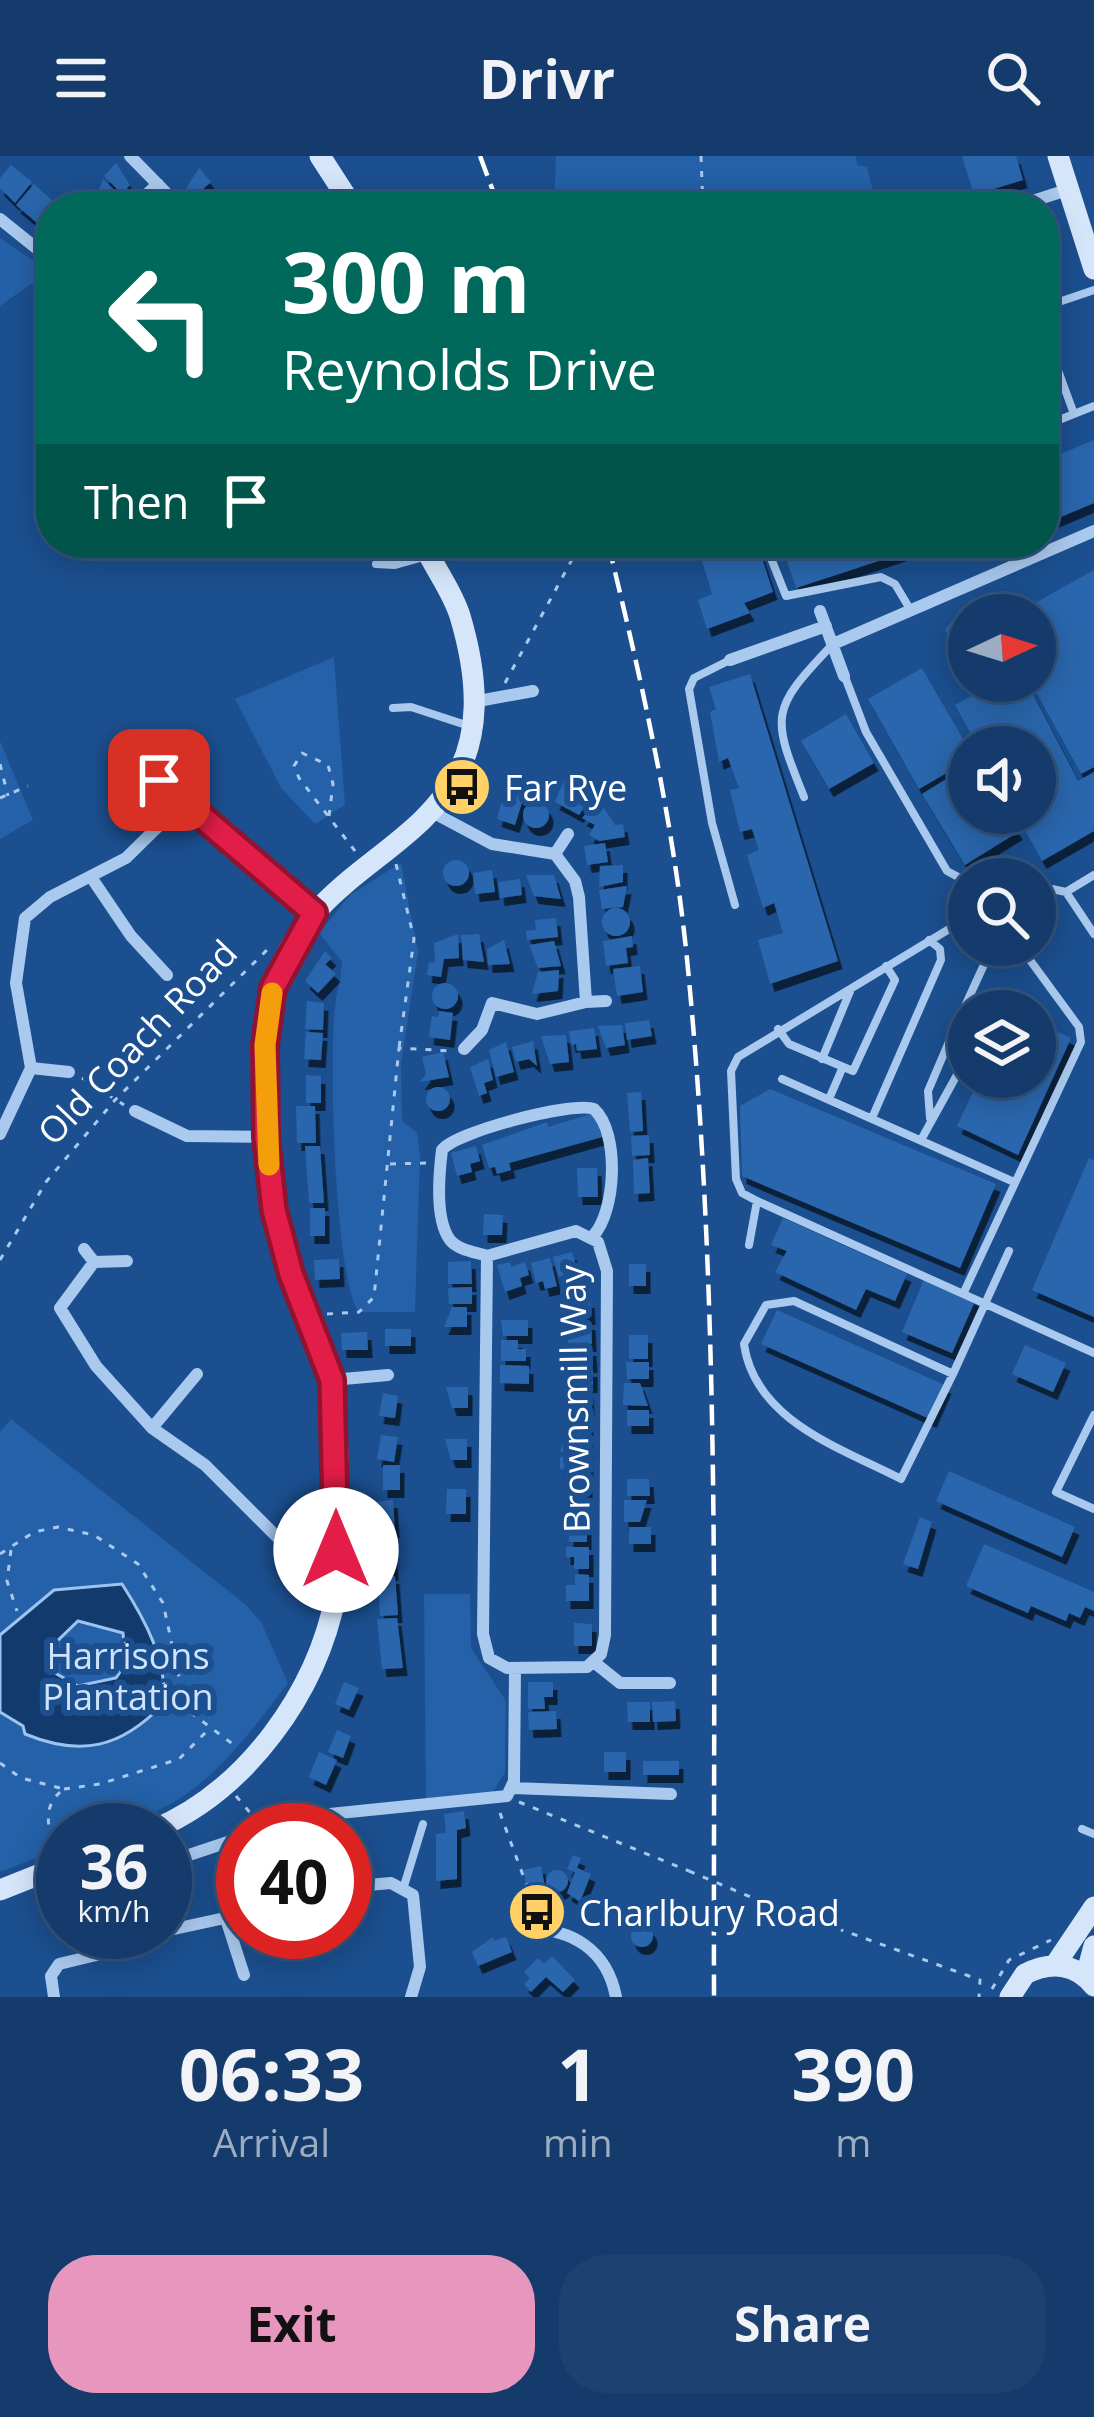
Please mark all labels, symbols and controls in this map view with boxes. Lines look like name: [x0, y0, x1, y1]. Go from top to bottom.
text: Drivr: [479, 41, 615, 115]
icon: menu: [48, 45, 114, 111]
icon: search: [980, 45, 1046, 111]
text: 300 m: [282, 223, 530, 338]
icon: left: [84, 240, 240, 396]
text: Reynolds Drive: [282, 332, 657, 406]
icon: arrive: [213, 468, 279, 534]
text: Then: [84, 471, 189, 532]
north arrow: [948, 594, 1056, 702]
map controls: [948, 594, 1056, 1098]
button: sound: [948, 726, 1056, 834]
pin: [108, 729, 210, 831]
icon: arrive: [126, 747, 192, 813]
bus stop icon: Far Rye: [431, 756, 493, 818]
place label: Far Rye: [504, 763, 627, 812]
button: search: [948, 858, 1056, 966]
street label: Old Coach Road: [27, 929, 247, 1155]
button: layers: [948, 990, 1056, 1098]
street label: Brownsmill Way: [547, 1264, 601, 1533]
position arrow: [273, 1487, 399, 1613]
park label: Harrisons Plantation: [42, 1631, 214, 1721]
speed limit sign: 40: [216, 1803, 372, 1959]
text: 36: [80, 1825, 148, 1907]
bus stop icon: Charlbury Road: [506, 1881, 568, 1943]
place label: Charlbury Road: [579, 1888, 840, 1937]
text: km/h: [78, 1890, 150, 1931]
text: 06:33: [179, 2024, 364, 2122]
text: 1: [557, 2024, 598, 2122]
text: 390: [792, 2024, 915, 2122]
text: Arrival: [213, 2115, 330, 2168]
text: min: [543, 2115, 613, 2168]
text: m: [835, 2115, 871, 2168]
button: Exit: [48, 2255, 535, 2393]
button: Share: [559, 2255, 1046, 2393]

